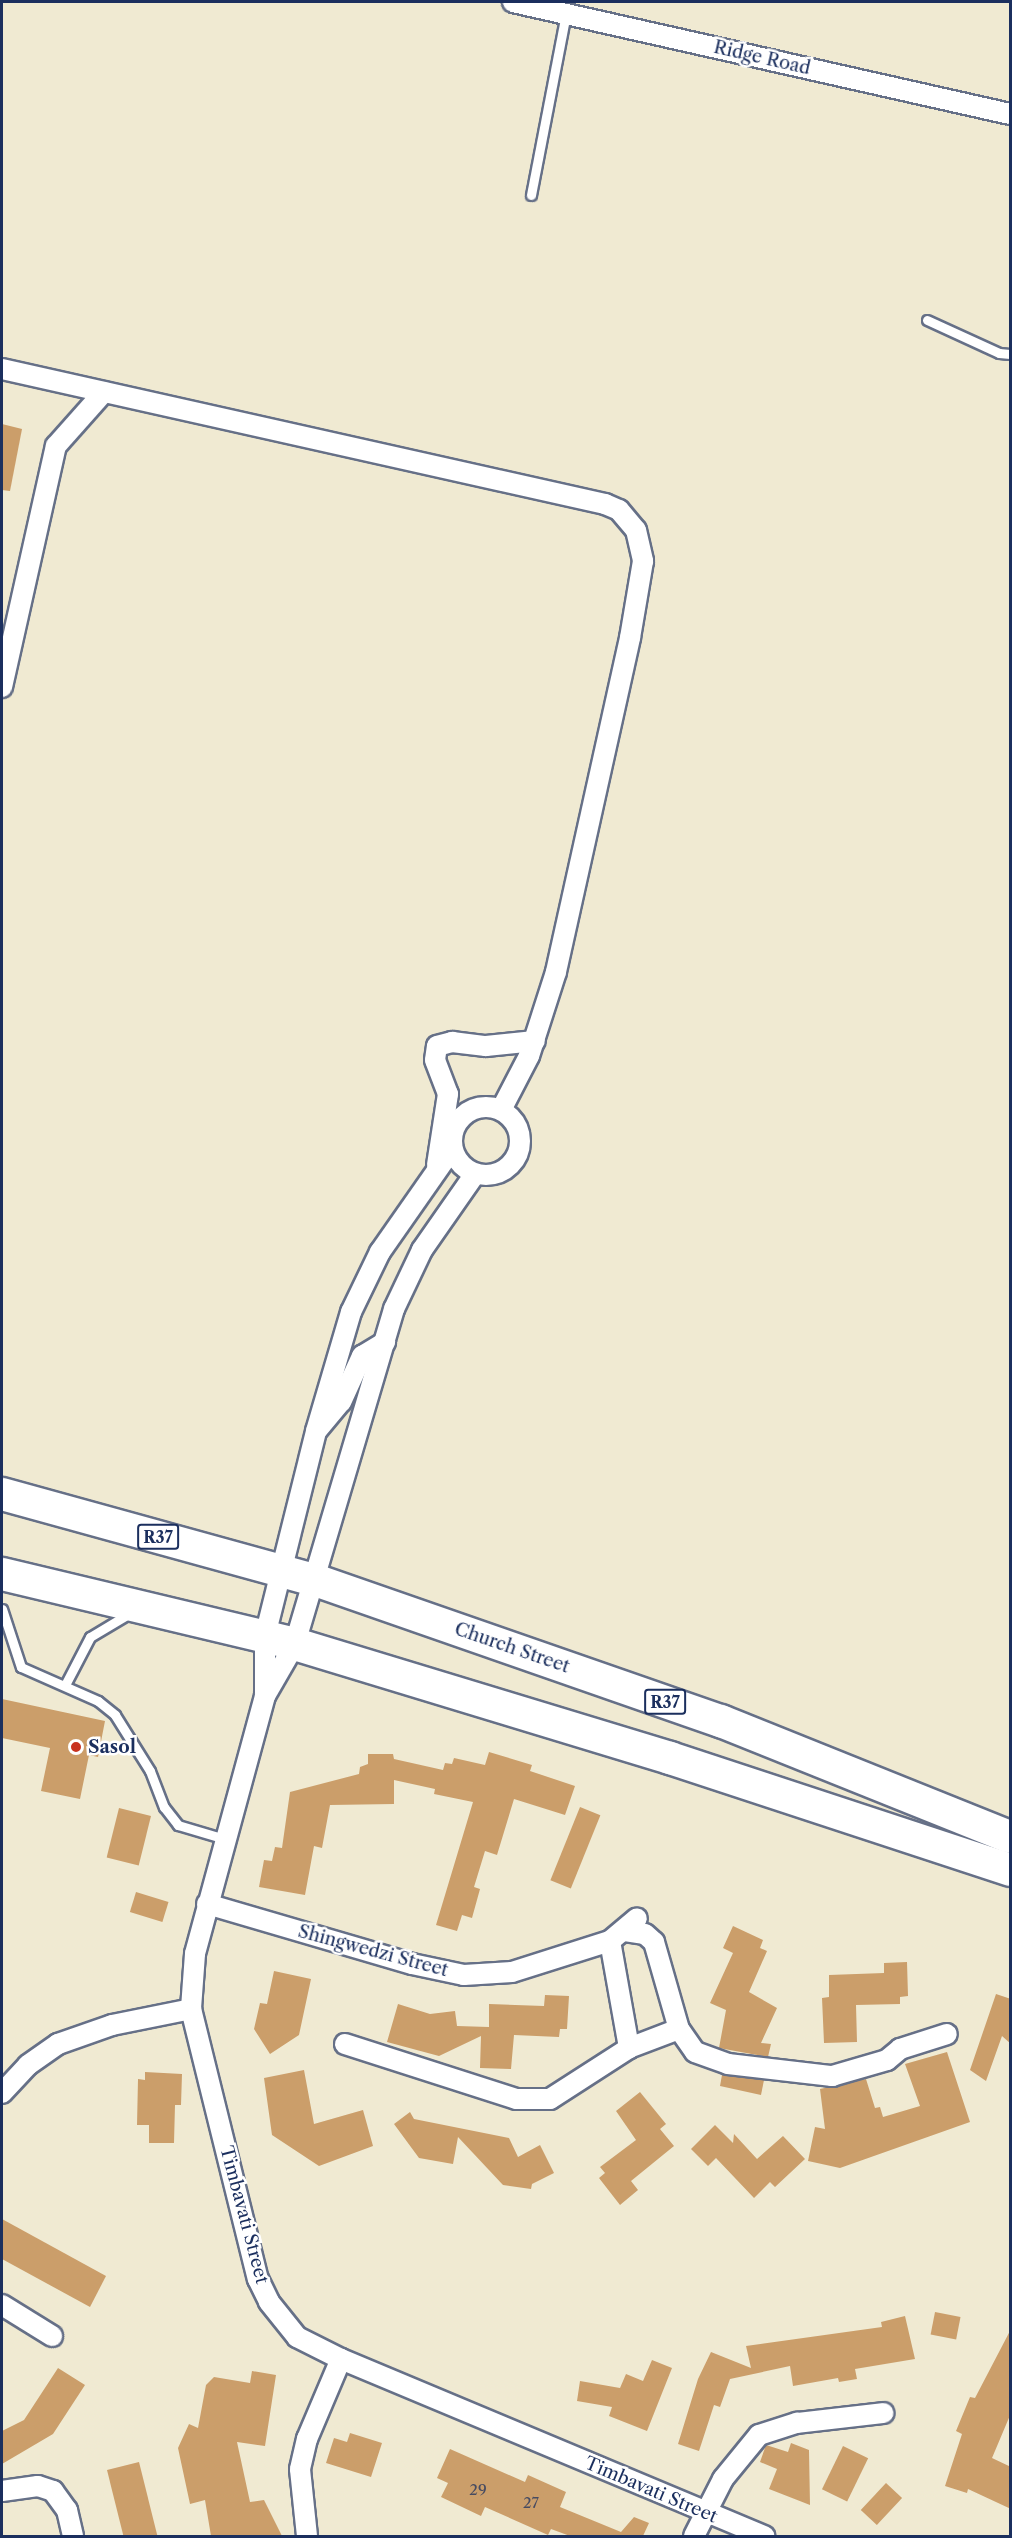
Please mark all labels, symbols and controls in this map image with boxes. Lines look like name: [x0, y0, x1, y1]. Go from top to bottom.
street label: Ridge Road: [712, 36, 812, 80]
road number: R37: [137, 1524, 179, 1550]
street label: Church Street: [452, 1618, 572, 1678]
road number: R37: [644, 1689, 686, 1715]
place label: Sasol: [88, 1736, 136, 1758]
marker: Sasol: [69, 1740, 83, 1754]
street label: Shingwedzi Street: [296, 1921, 450, 1981]
street label: Timbavati Street: [215, 2144, 273, 2286]
street label: Timbavati Street: [582, 2452, 720, 2528]
house number: 29: [469, 2481, 487, 2499]
house number: 27: [523, 2494, 539, 2512]

